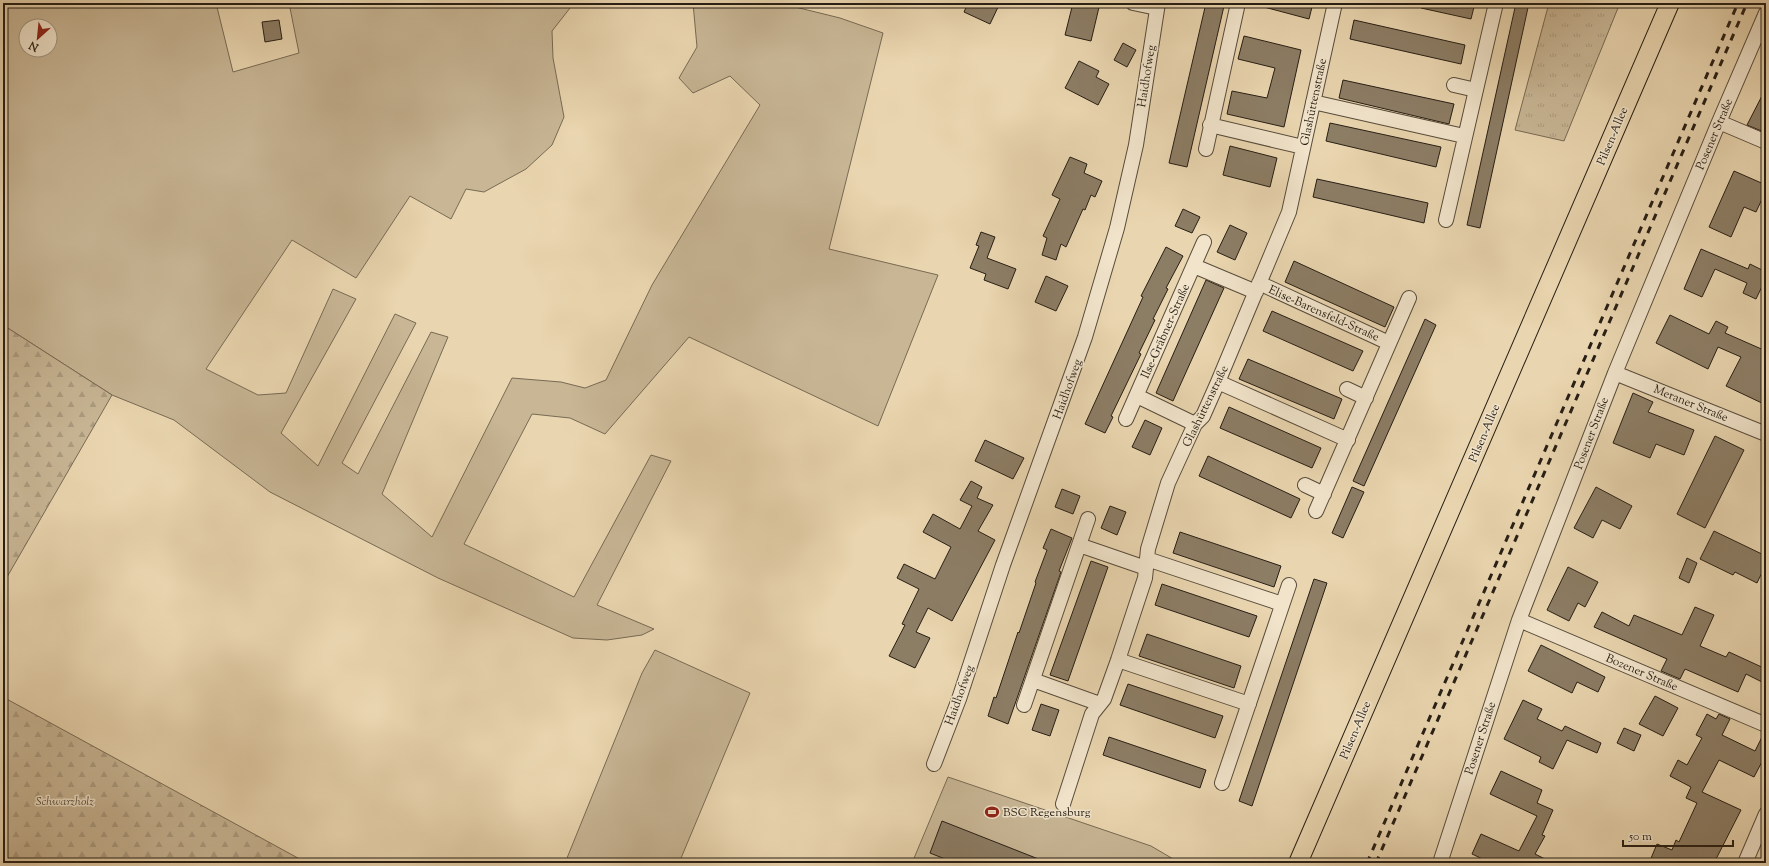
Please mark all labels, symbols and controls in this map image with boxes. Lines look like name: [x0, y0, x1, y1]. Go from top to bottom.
north arrow: [18, 18, 58, 58]
text: N: [26, 37, 42, 56]
street label: Haidhofweg: [1133, 44, 1161, 109]
street label: Glashüttenstraße: [1296, 56, 1332, 148]
street label: Posener Straße: [1692, 96, 1738, 173]
street label: Pilsen-Allee: [1593, 104, 1633, 168]
street label: Ilse-Gräbner-Straße: [1137, 281, 1195, 382]
street label: Elise-Barensfeld-Straße: [1265, 281, 1382, 347]
street label: Haidhofweg: [1049, 357, 1087, 422]
street label: Glashüttenstraße: [1178, 362, 1234, 450]
street label: Meraner Straße: [1650, 381, 1731, 427]
street label: Posener Straße: [1570, 394, 1614, 472]
street label: Pilsen-Allee: [1465, 401, 1505, 465]
street label: Bozener Straße: [1603, 650, 1681, 696]
street label: Haidhofweg: [941, 663, 979, 728]
street label: Pilsen-Allee: [1336, 698, 1376, 762]
street label: Posener Straße: [1461, 699, 1501, 777]
park label: Schwarzholz: [36, 793, 94, 811]
sports icon: BSC Regensburg: [984, 804, 1000, 820]
place label: BSC Regensburg: [1003, 804, 1091, 822]
scale bar: [1623, 822, 1733, 848]
text: 50 m: [1628, 828, 1652, 846]

